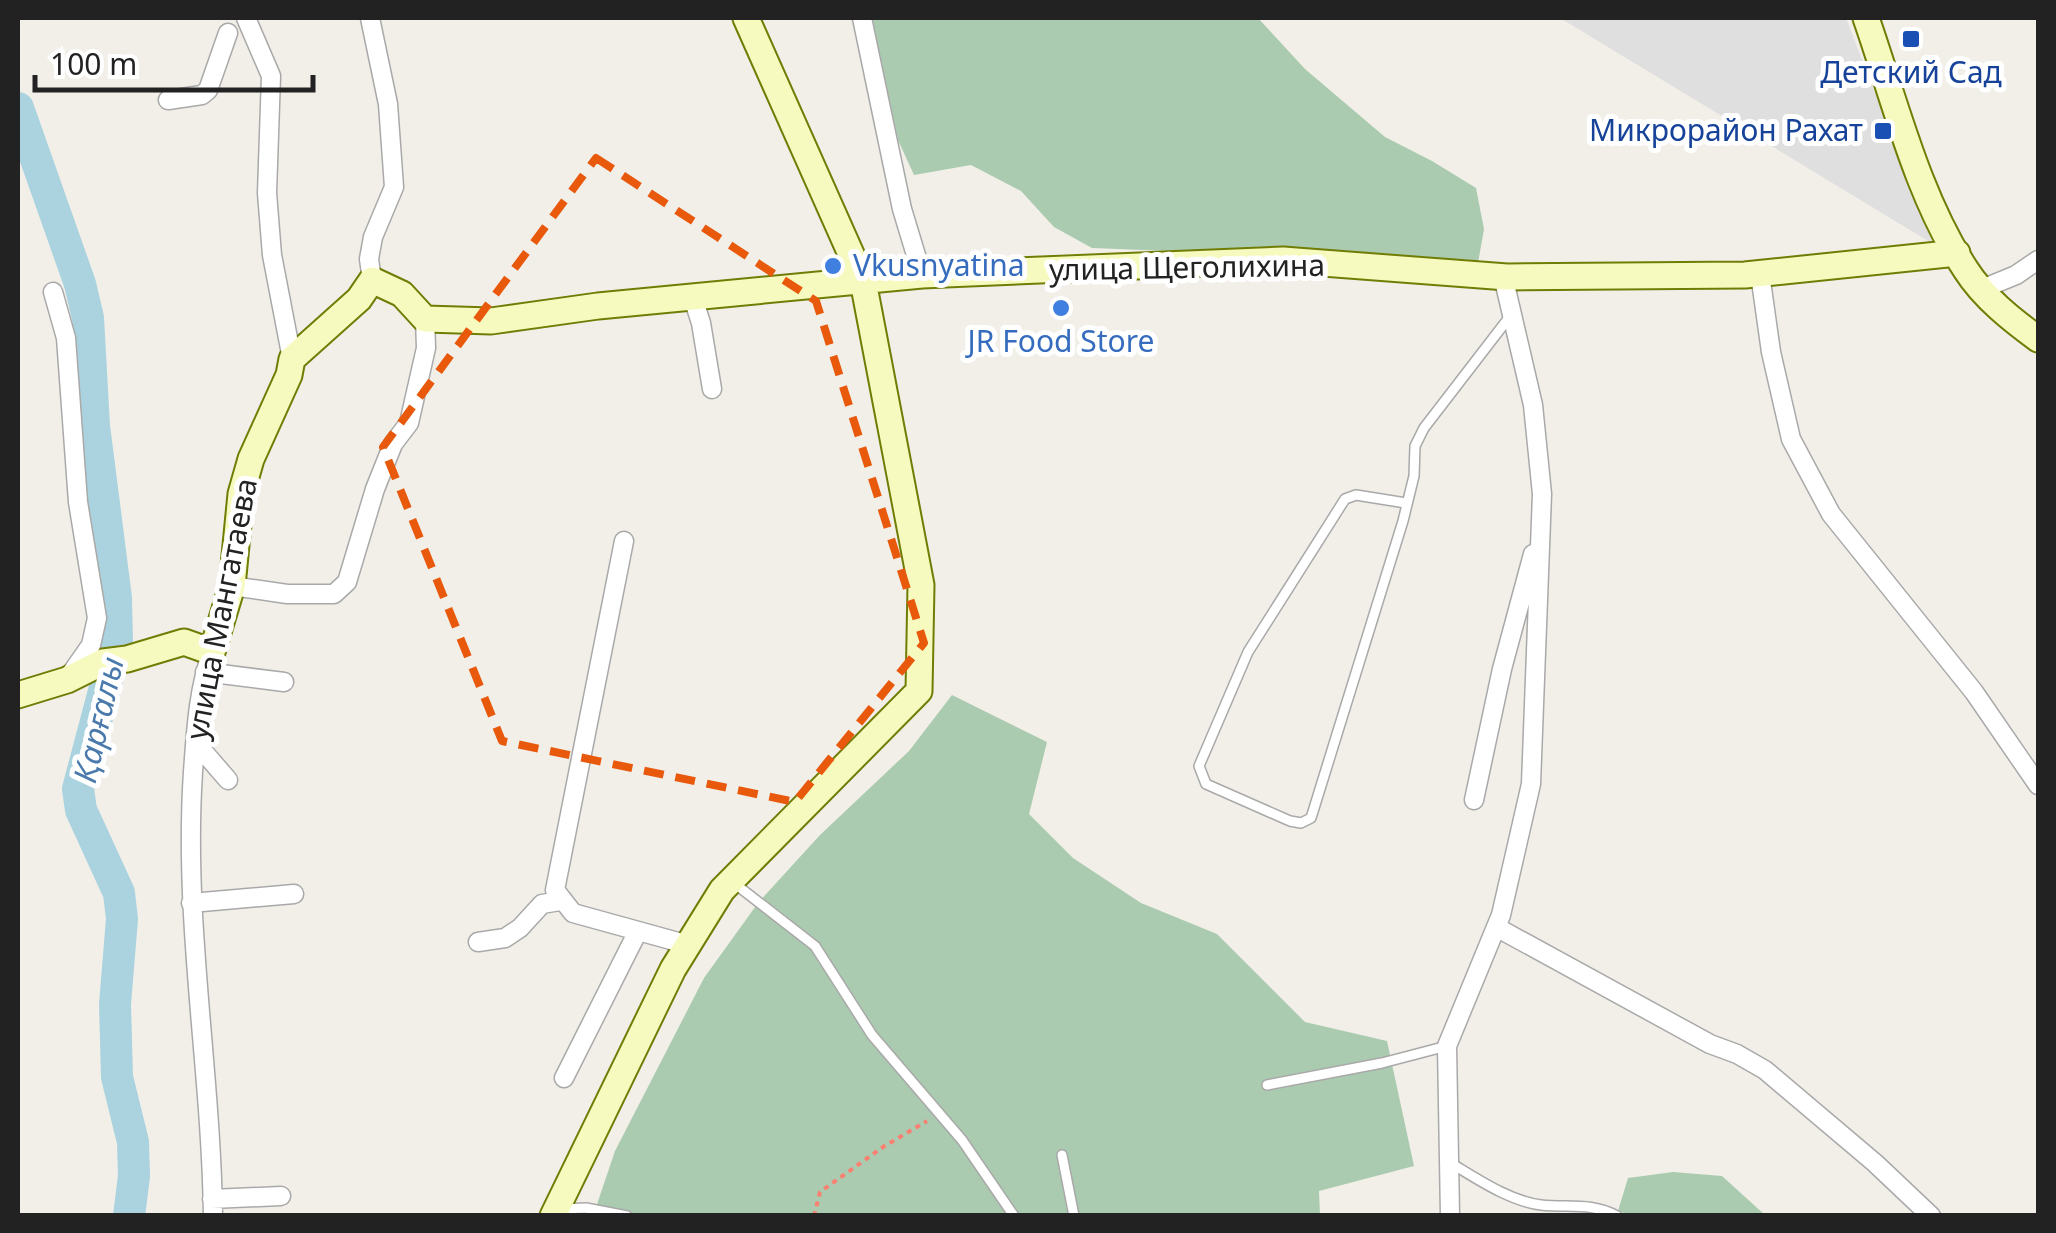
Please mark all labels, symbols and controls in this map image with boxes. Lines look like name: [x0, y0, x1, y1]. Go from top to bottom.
marker: Детский Сад: [1900, 28, 1922, 50]
scale bar: [35, 30, 312, 92]
text: 100 m: [50, 43, 137, 84]
place label: Детский Сад: [1820, 51, 2002, 92]
place label: Микрорайон Рахат: [1589, 109, 1863, 150]
marker: Микрорайон Рахат: [1872, 120, 1894, 142]
place label: Vkusnyatina: [853, 244, 1025, 285]
street label: улица Щеголихина: [1049, 244, 1325, 289]
marker: Vkusnyatina: [822, 255, 844, 277]
marker: JR Food Store: [1050, 297, 1072, 319]
place label: JR Food Store: [965, 320, 1154, 361]
street label: улица Мангатаева: [175, 475, 266, 743]
water label: Қарғалы: [62, 652, 133, 787]

